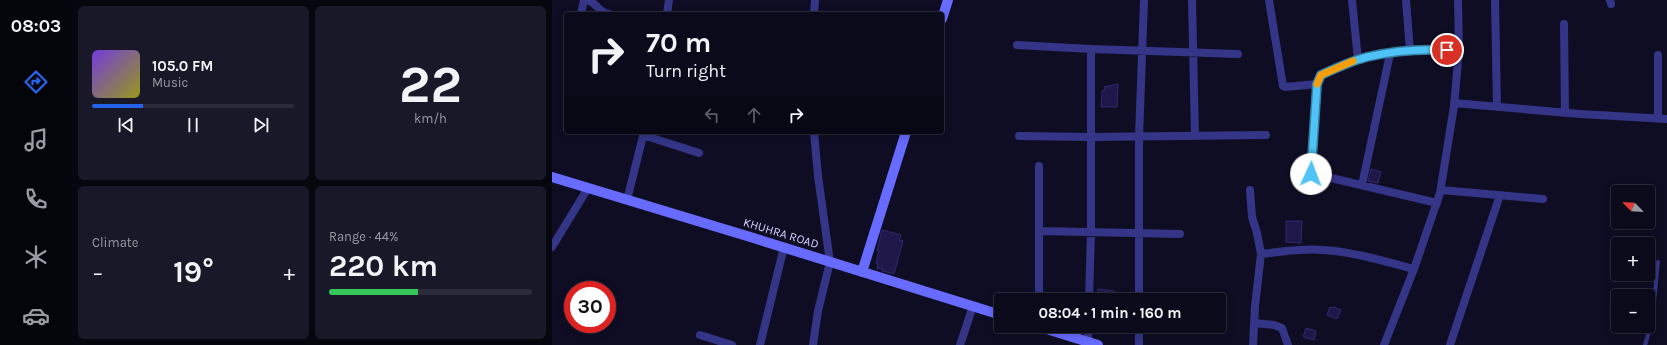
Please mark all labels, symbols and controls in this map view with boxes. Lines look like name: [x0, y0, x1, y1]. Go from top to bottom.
text: 08:03: [11, 15, 61, 37]
text: 70 m: [646, 26, 711, 59]
icon: right: [580, 28, 632, 80]
pin: [1430, 33, 1464, 67]
icon: arrive: [1436, 39, 1458, 61]
text: 22: [399, 54, 462, 115]
text: 105.0 FM: [152, 57, 213, 75]
text: Turn right: [646, 60, 726, 82]
icon: directions: [22, 68, 50, 96]
text: Music: [152, 75, 188, 90]
icon: left: [701, 104, 723, 126]
icon: ahead: [743, 104, 765, 126]
icon: right: [785, 104, 807, 126]
text: km/h: [414, 111, 447, 126]
icon: previous: [115, 114, 137, 136]
icon: pause: [182, 114, 204, 136]
icon: next: [250, 114, 272, 136]
icon: music: [22, 126, 50, 154]
position arrow: [1290, 153, 1332, 195]
icon: phone: [22, 185, 50, 213]
north arrow: [1611, 185, 1655, 229]
map controls: [1611, 185, 1655, 333]
street label: KHUHRA ROAD: [742, 215, 820, 251]
text: Range · 44%: [329, 229, 398, 244]
text: Climate: [92, 235, 138, 250]
button: +: [1611, 237, 1655, 281]
icon: climate: [22, 243, 50, 271]
text: 220 km: [329, 248, 438, 284]
text: 19°: [173, 254, 214, 290]
text: −: [92, 260, 104, 286]
text: +: [283, 260, 295, 286]
speed limit sign: 30: [564, 281, 616, 333]
button: −: [1611, 289, 1655, 333]
icon: car: [22, 302, 50, 330]
text: 08:04 · 1 min · 160 m: [1039, 304, 1181, 322]

